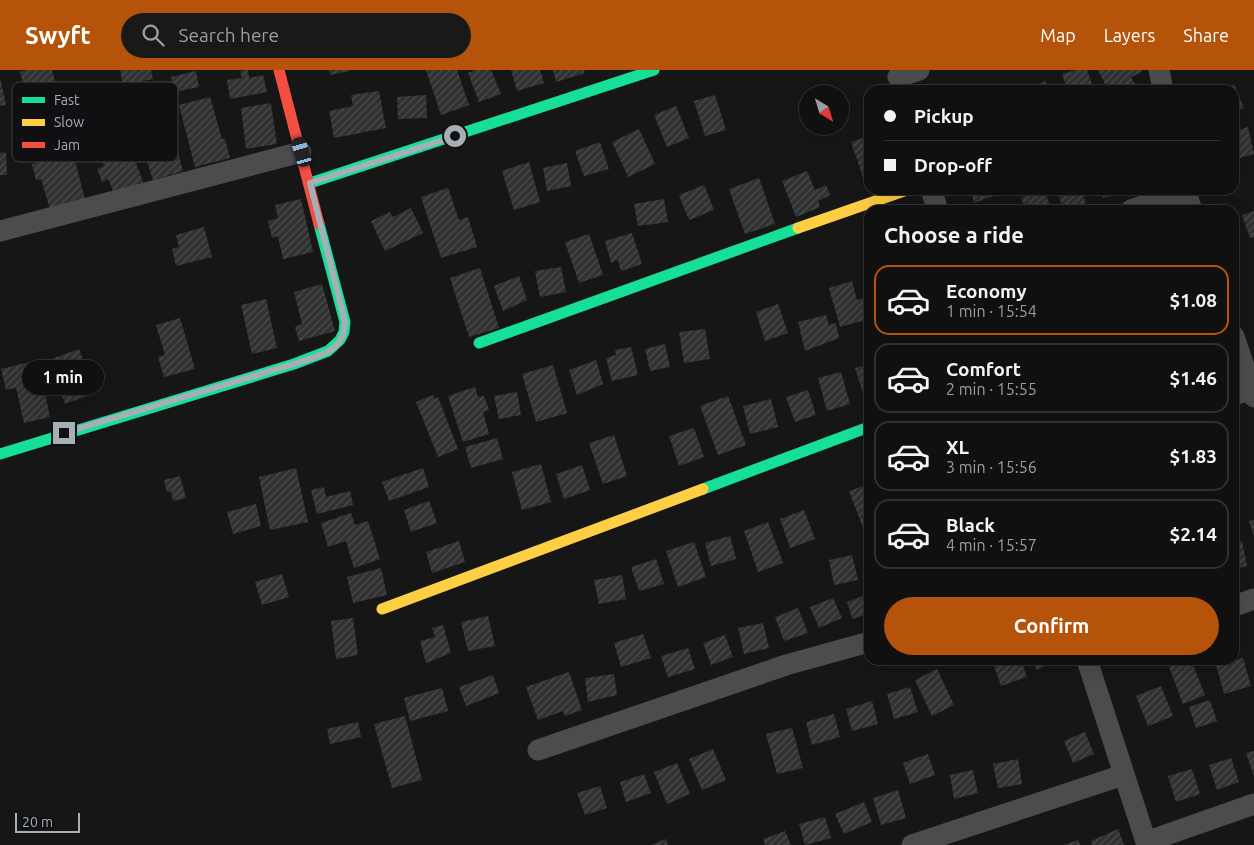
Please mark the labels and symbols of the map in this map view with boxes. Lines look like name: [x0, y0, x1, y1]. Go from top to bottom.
legend: [12, 82, 178, 162]
north arrow: [799, 85, 849, 135]
text: Fast: [54, 92, 80, 108]
text: Slow: [54, 114, 84, 130]
route start: [444, 125, 466, 147]
car: [290, 136, 313, 168]
text: Jam: [54, 137, 80, 153]
callout: 1 min: [23, 360, 105, 396]
route end: [53, 422, 75, 444]
scale bar: [15, 810, 80, 833]

